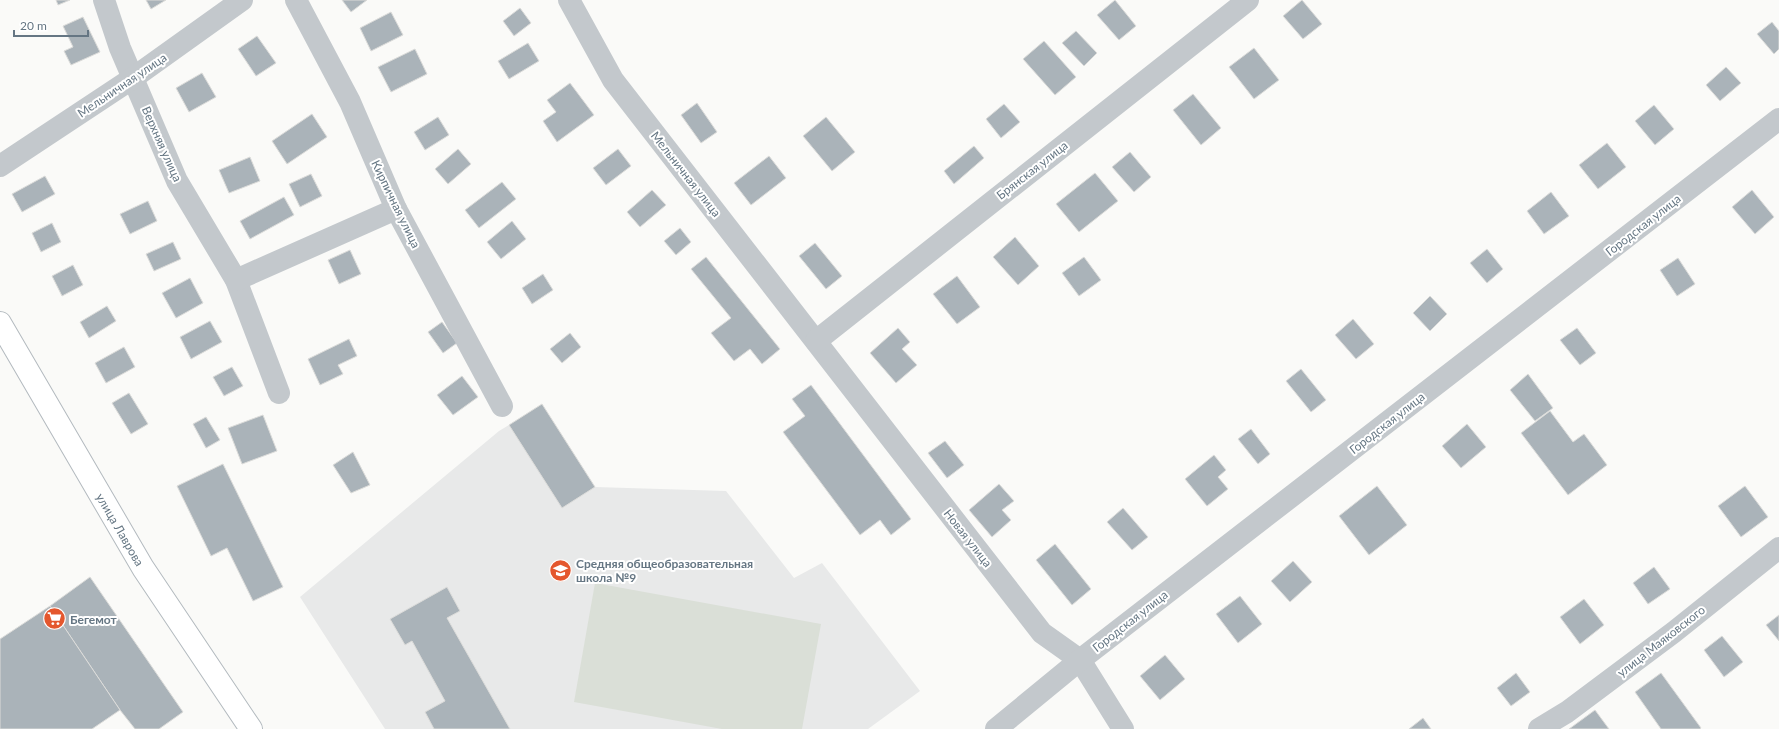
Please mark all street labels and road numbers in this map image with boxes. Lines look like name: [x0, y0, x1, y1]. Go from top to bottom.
street label: Мельничная улица: [75, 50, 169, 120]
street label: Верхняя улица: [139, 104, 185, 184]
street label: Мельничная улица: [648, 128, 724, 220]
street label: Брянская улица: [993, 137, 1071, 202]
street label: Кирпичная улица: [368, 158, 424, 250]
street label: Городская улица: [1602, 191, 1684, 259]
street label: Городская улица: [1346, 389, 1428, 457]
street label: улица Лаврова: [93, 490, 148, 569]
street label: Новая улица: [941, 506, 995, 570]
street label: Городская улица: [1089, 587, 1171, 655]
street label: улица Маяковского: [1614, 602, 1708, 680]

